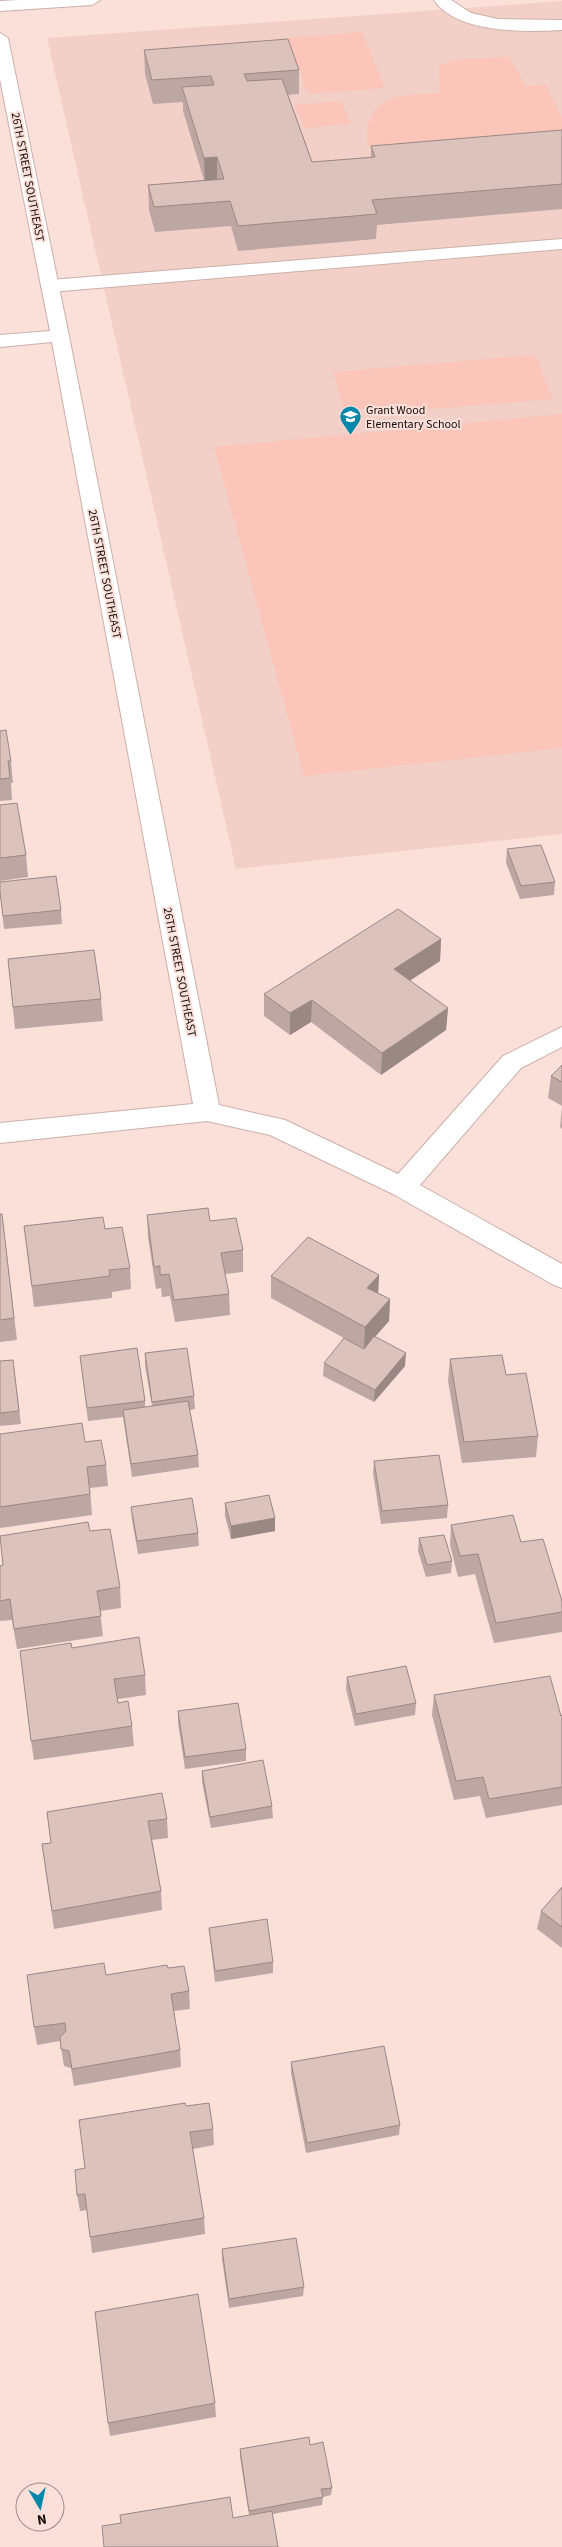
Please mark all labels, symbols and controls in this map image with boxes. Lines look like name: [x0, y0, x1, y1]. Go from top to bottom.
street label: 26TH STREET SOUTHEAST: [7, 111, 48, 244]
place label: Grant Wood Elementary School: [366, 402, 461, 433]
school or university icon: Grant Wood Elementary School: [338, 405, 362, 436]
street label: 26TH STREET SOUTHEAST: [84, 508, 125, 641]
street label: 26TH STREET SOUTHEAST: [159, 906, 200, 1039]
north arrow: [15, 2482, 65, 2532]
text: N: [36, 2508, 48, 2529]

